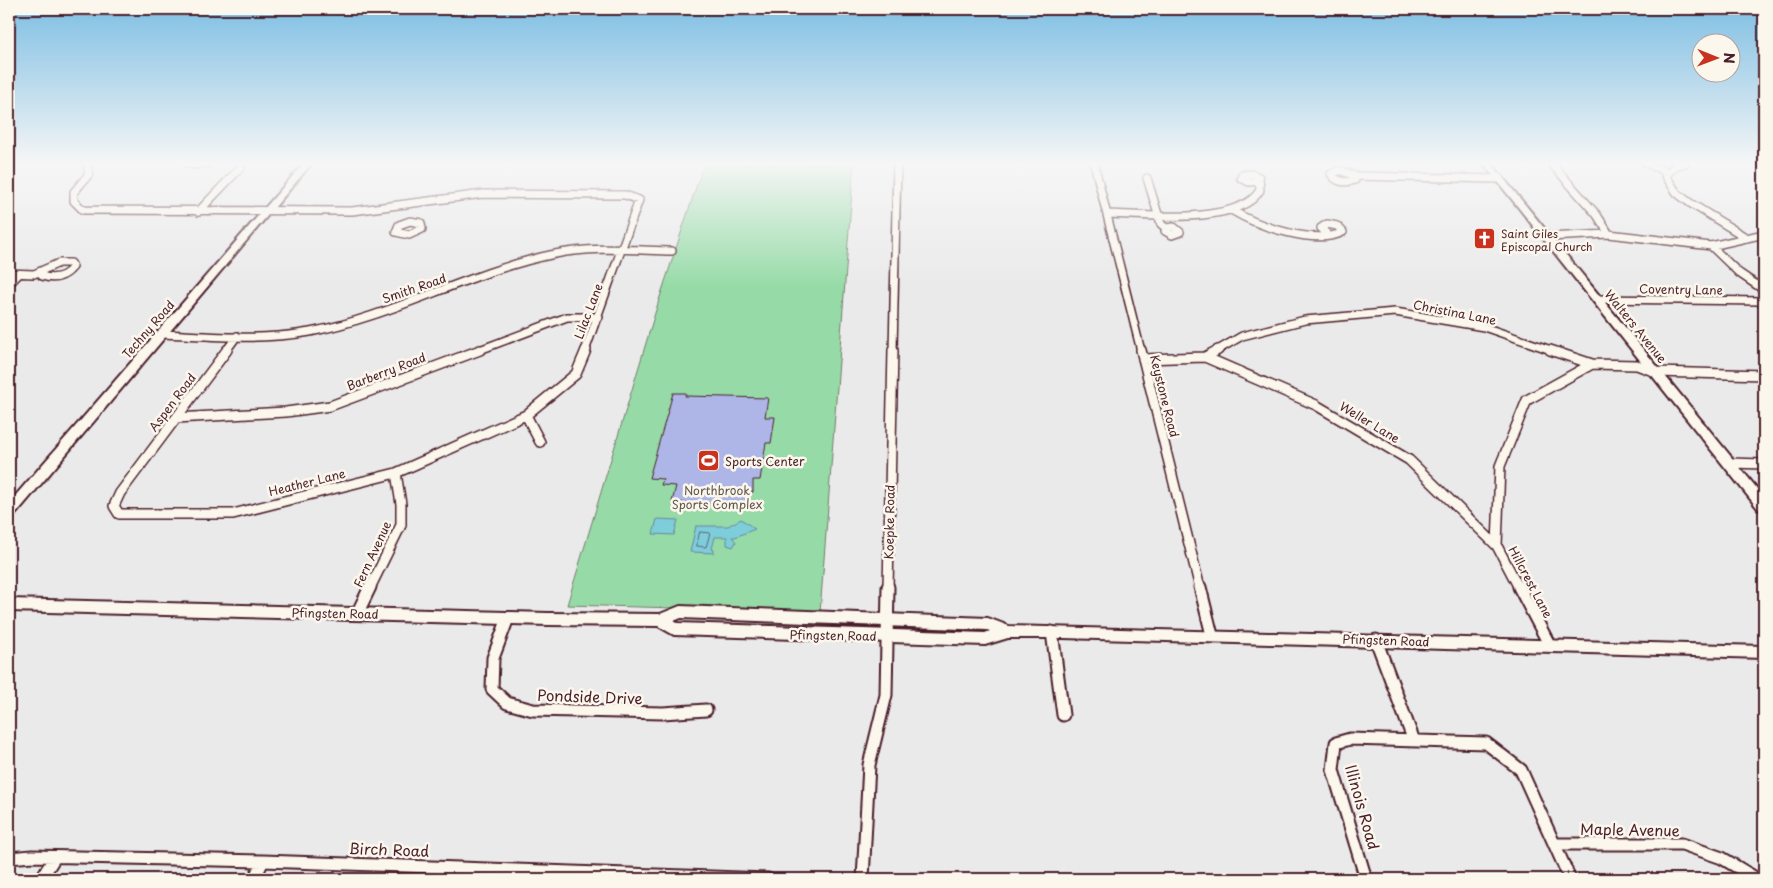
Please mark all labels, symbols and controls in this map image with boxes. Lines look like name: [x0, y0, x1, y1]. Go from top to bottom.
north arrow: [1690, 32, 1740, 82]
text: N: [1719, 53, 1740, 64]
place label: Saint Giles Episcopal Church: [1501, 225, 1593, 255]
church icon: Saint Giles Episcopal Church: [1473, 227, 1497, 251]
street label: Smith Road: [379, 269, 449, 307]
street label: Coventry Lane: [1639, 279, 1723, 299]
street label: Lilac Lane: [569, 281, 607, 341]
street label: Walters Avenue: [1601, 285, 1672, 367]
street label: Christina Lane: [1412, 295, 1498, 329]
street label: Techny Road: [118, 296, 178, 362]
street label: Barberry Road: [344, 348, 428, 394]
street label: Keystone Road: [1146, 353, 1184, 439]
street label: Aspen Road: [144, 369, 200, 435]
street label: Weller Lane: [1336, 397, 1404, 447]
sports icon: Sports Center: [697, 449, 721, 473]
place label: Sports Center: [725, 452, 805, 470]
street label: Heather Lane: [267, 464, 348, 500]
park label: Northbrook Sports Complex: [672, 481, 762, 513]
street label: Koepke Road: [879, 484, 899, 560]
street label: Fern Avenue: [349, 517, 395, 590]
street label: Hillcrest Lane: [1504, 543, 1558, 621]
street label: Pfingsten Road: [291, 603, 379, 623]
street label: Pfingsten Road: [789, 625, 877, 645]
street label: Pfingsten Road: [1342, 629, 1430, 651]
street label: Pondside Drive: [537, 683, 643, 709]
street label: Illinois Road: [1340, 762, 1386, 852]
street label: Maple Avenue: [1580, 817, 1680, 841]
street label: Birch Road: [348, 836, 430, 862]

